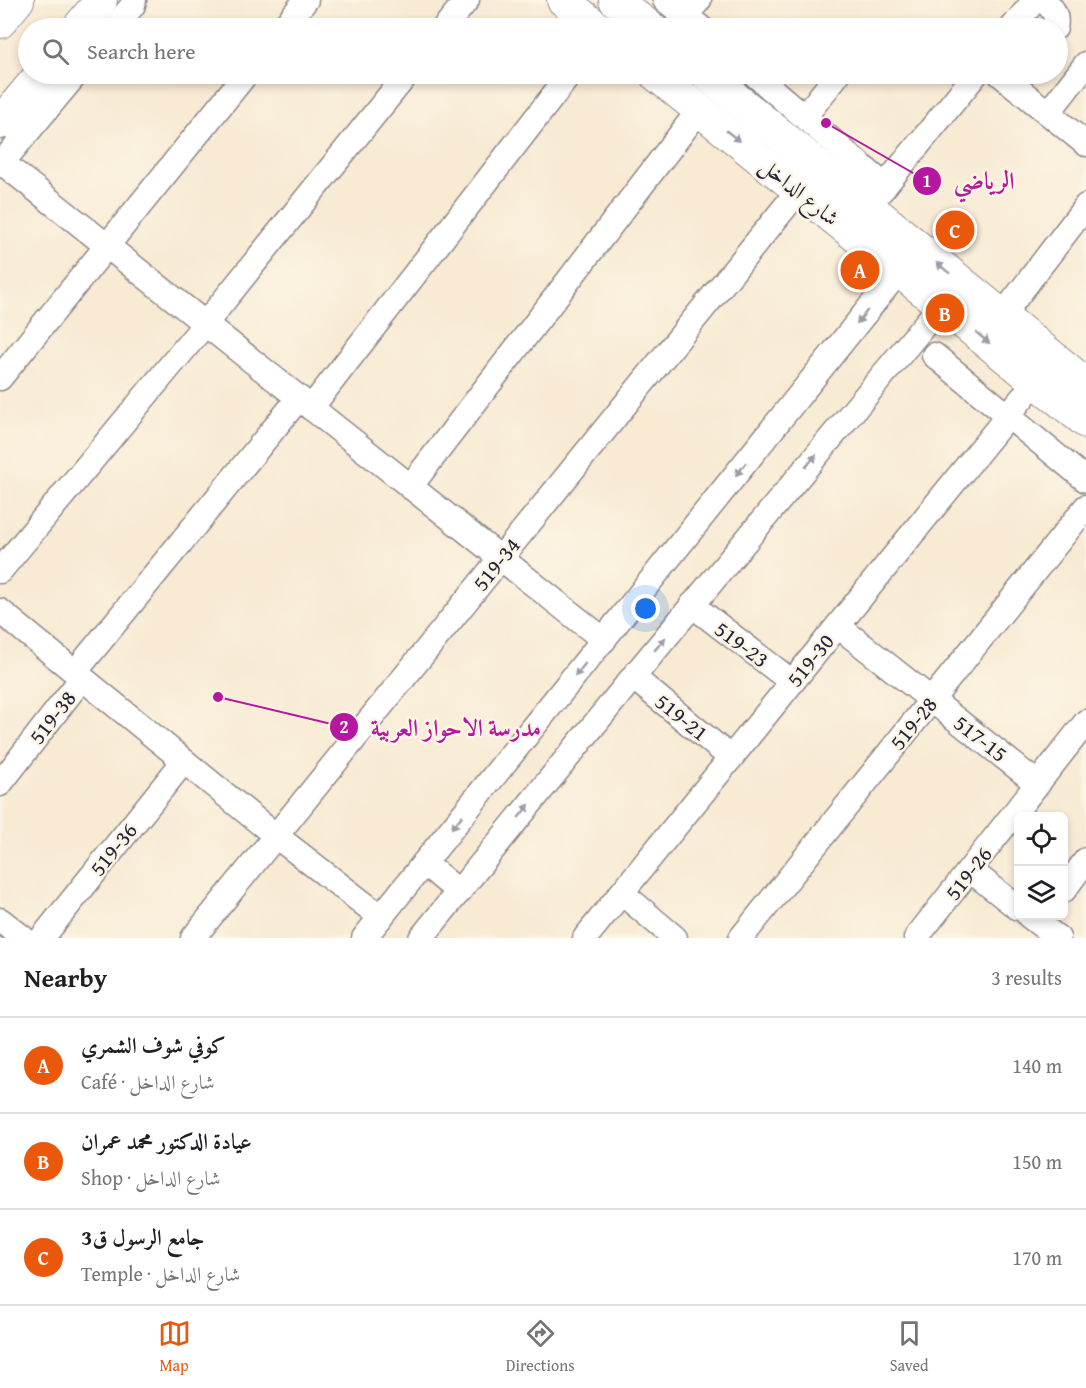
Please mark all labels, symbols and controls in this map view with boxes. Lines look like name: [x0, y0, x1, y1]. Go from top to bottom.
search box: [18, 18, 1068, 84]
icon: search: [39, 35, 72, 68]
text: Search here: [87, 35, 196, 67]
one-way arrow: [725, 130, 741, 143]
street label: شارع الداخل: [752, 149, 847, 235]
callout: الرياضي: [912, 160, 1027, 202]
text: الرياضي: [954, 163, 1014, 203]
text: 1: [922, 167, 932, 194]
pin: C: [936, 208, 974, 252]
pin: A: [840, 248, 880, 292]
one-way arrow: [936, 262, 951, 275]
pin: B: [926, 290, 964, 336]
one-way arrow: [857, 309, 869, 324]
one-way arrow: [975, 332, 991, 345]
one-way arrow: [805, 453, 818, 469]
one-way arrow: [734, 461, 747, 477]
street label: 519-34: [465, 530, 527, 598]
your location: [631, 594, 660, 623]
street label: 519-23: [708, 613, 776, 675]
street label: 519-30: [779, 626, 841, 694]
one-way arrow: [654, 636, 667, 652]
one-way arrow: [574, 663, 586, 678]
street label: 519-38: [21, 683, 83, 751]
street label: 519-21: [648, 686, 716, 748]
street label: 519-28: [882, 689, 944, 757]
callout: مدرسة الاحواز العربية: [329, 706, 553, 748]
street label: 517-15: [947, 707, 1015, 769]
text: مدرسة الاحواز العربية: [371, 710, 541, 745]
text: 2: [339, 713, 349, 740]
one-way arrow: [517, 803, 530, 819]
map controls: [1014, 812, 1068, 920]
button: locate: [1014, 812, 1068, 866]
one-way arrow: [451, 814, 464, 829]
street label: 519-36: [82, 815, 144, 883]
street label: 519-26: [937, 839, 999, 907]
button: layers: [1014, 866, 1068, 920]
text: Nearby: [24, 958, 107, 997]
text: 3 results: [991, 963, 1062, 992]
text: كوفي شوف الشمري: [81, 1029, 226, 1061]
text: A: [37, 1051, 50, 1080]
text: 140 m: [1012, 1051, 1062, 1080]
text: Café · شارع الداخل: [81, 1067, 215, 1096]
text: عيادة الدكتور محمد عمران: [81, 1125, 252, 1157]
text: B: [37, 1147, 50, 1176]
text: 150 m: [1012, 1147, 1062, 1176]
text: Shop · شارع الداخل: [81, 1163, 221, 1192]
text: جامع الرسول ق3: [81, 1221, 204, 1253]
text: C: [38, 1243, 49, 1272]
text: 170 m: [1012, 1243, 1062, 1272]
text: Temple · شارع الداخل: [81, 1259, 240, 1288]
tab: Map: [158, 1317, 191, 1377]
tab: Directions: [506, 1317, 575, 1377]
tab: Saved: [890, 1317, 928, 1377]

